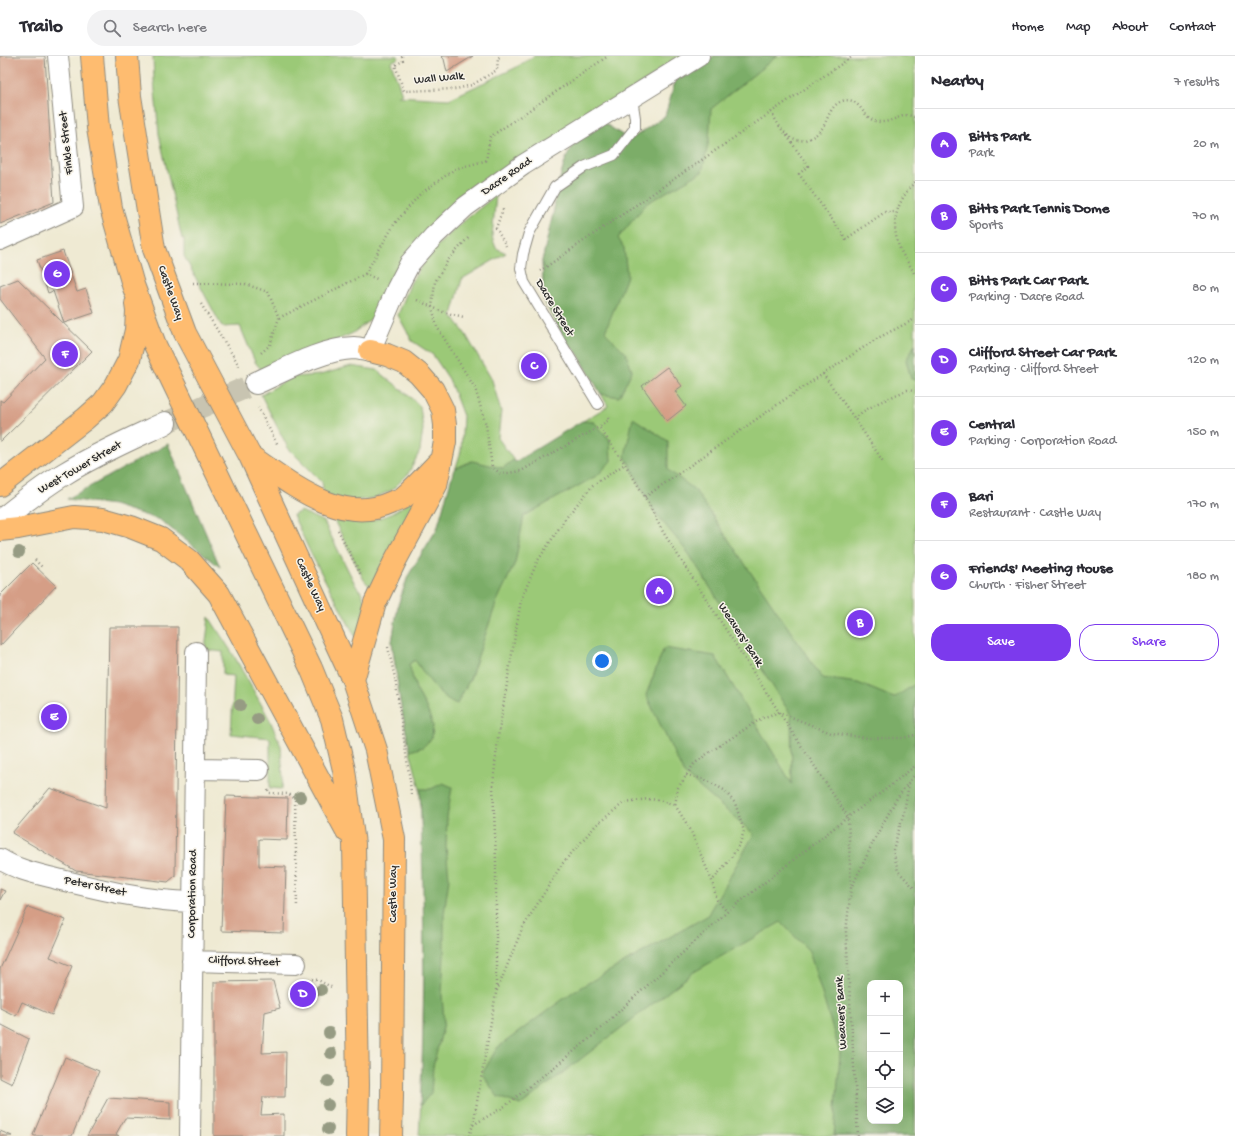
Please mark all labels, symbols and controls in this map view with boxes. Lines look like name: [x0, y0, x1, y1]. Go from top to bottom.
search box: [87, 10, 367, 46]
text: Trailo: [20, 16, 63, 39]
icon: search: [101, 17, 123, 39]
text: Search here: [133, 19, 207, 37]
text: Home: [1012, 19, 1044, 36]
text: Map: [1066, 19, 1090, 36]
text: About: [1112, 19, 1148, 36]
text: Contact: [1170, 19, 1215, 36]
street label: Wall Walk: [414, 70, 466, 88]
text: Nearby: [931, 72, 984, 92]
text: 7 results: [1174, 75, 1219, 90]
street label: Finkle Street: [57, 110, 77, 176]
text: Bitts Park: [969, 128, 1030, 146]
text: A: [940, 137, 948, 152]
text: 20 m: [1193, 137, 1219, 152]
text: Park: [969, 146, 994, 161]
street label: Dacre Road: [478, 154, 536, 200]
text: Bitts Park Tennis Dome: [969, 200, 1109, 218]
text: B: [941, 209, 947, 224]
text: 70 m: [1193, 209, 1219, 224]
text: Sports: [969, 218, 1003, 233]
pin: G: [44, 259, 70, 289]
street label: Castle Way: [154, 264, 186, 322]
text: Bitts Park Car Park: [969, 272, 1087, 290]
street label: Dacre Street: [531, 276, 577, 340]
text: C: [940, 281, 948, 296]
text: 80 m: [1192, 281, 1219, 296]
text: Parking · Dacre Road: [969, 290, 1083, 305]
pin: F: [52, 339, 78, 369]
text: Clifford Street Car Park: [969, 344, 1116, 362]
pin: C: [521, 351, 547, 381]
text: D: [940, 353, 948, 368]
text: 120 m: [1188, 353, 1219, 368]
text: Parking · Clifford Street: [969, 362, 1098, 377]
text: Central: [969, 416, 1015, 434]
text: E: [940, 425, 948, 440]
text: 150 m: [1187, 425, 1219, 440]
text: Parking · Corporation Road: [969, 434, 1116, 449]
street label: West Tower Street: [36, 438, 125, 498]
text: Bari: [969, 488, 994, 506]
text: F: [941, 497, 947, 512]
text: 170 m: [1187, 497, 1219, 512]
text: Restaurant · Castle Way: [969, 506, 1101, 521]
street label: Castle Way: [292, 556, 328, 614]
text: Friends' Meeting House: [969, 560, 1113, 578]
text: G: [940, 569, 948, 584]
text: 180 m: [1187, 569, 1219, 584]
pin: A: [646, 576, 672, 606]
text: Church · Fisher Street: [969, 578, 1086, 593]
street label: Weavers' Bank: [714, 601, 767, 671]
pin: B: [847, 608, 873, 638]
button: Save: [931, 624, 1071, 661]
button: Share: [1079, 624, 1219, 661]
your location: [592, 651, 612, 671]
pin: E: [41, 702, 67, 732]
street label: Corporation Road: [185, 849, 201, 938]
street label: Castle Way: [387, 865, 401, 922]
street label: Peter Street: [62, 873, 128, 901]
street label: Clifford Street: [208, 954, 281, 970]
street label: Weavers' Bank: [833, 975, 851, 1050]
pin: D: [290, 979, 316, 1009]
map controls: [867, 980, 903, 1124]
button: +: [867, 980, 903, 1016]
button: −: [867, 1016, 903, 1052]
button: locate: [867, 1052, 903, 1088]
button: layers: [867, 1088, 903, 1124]

